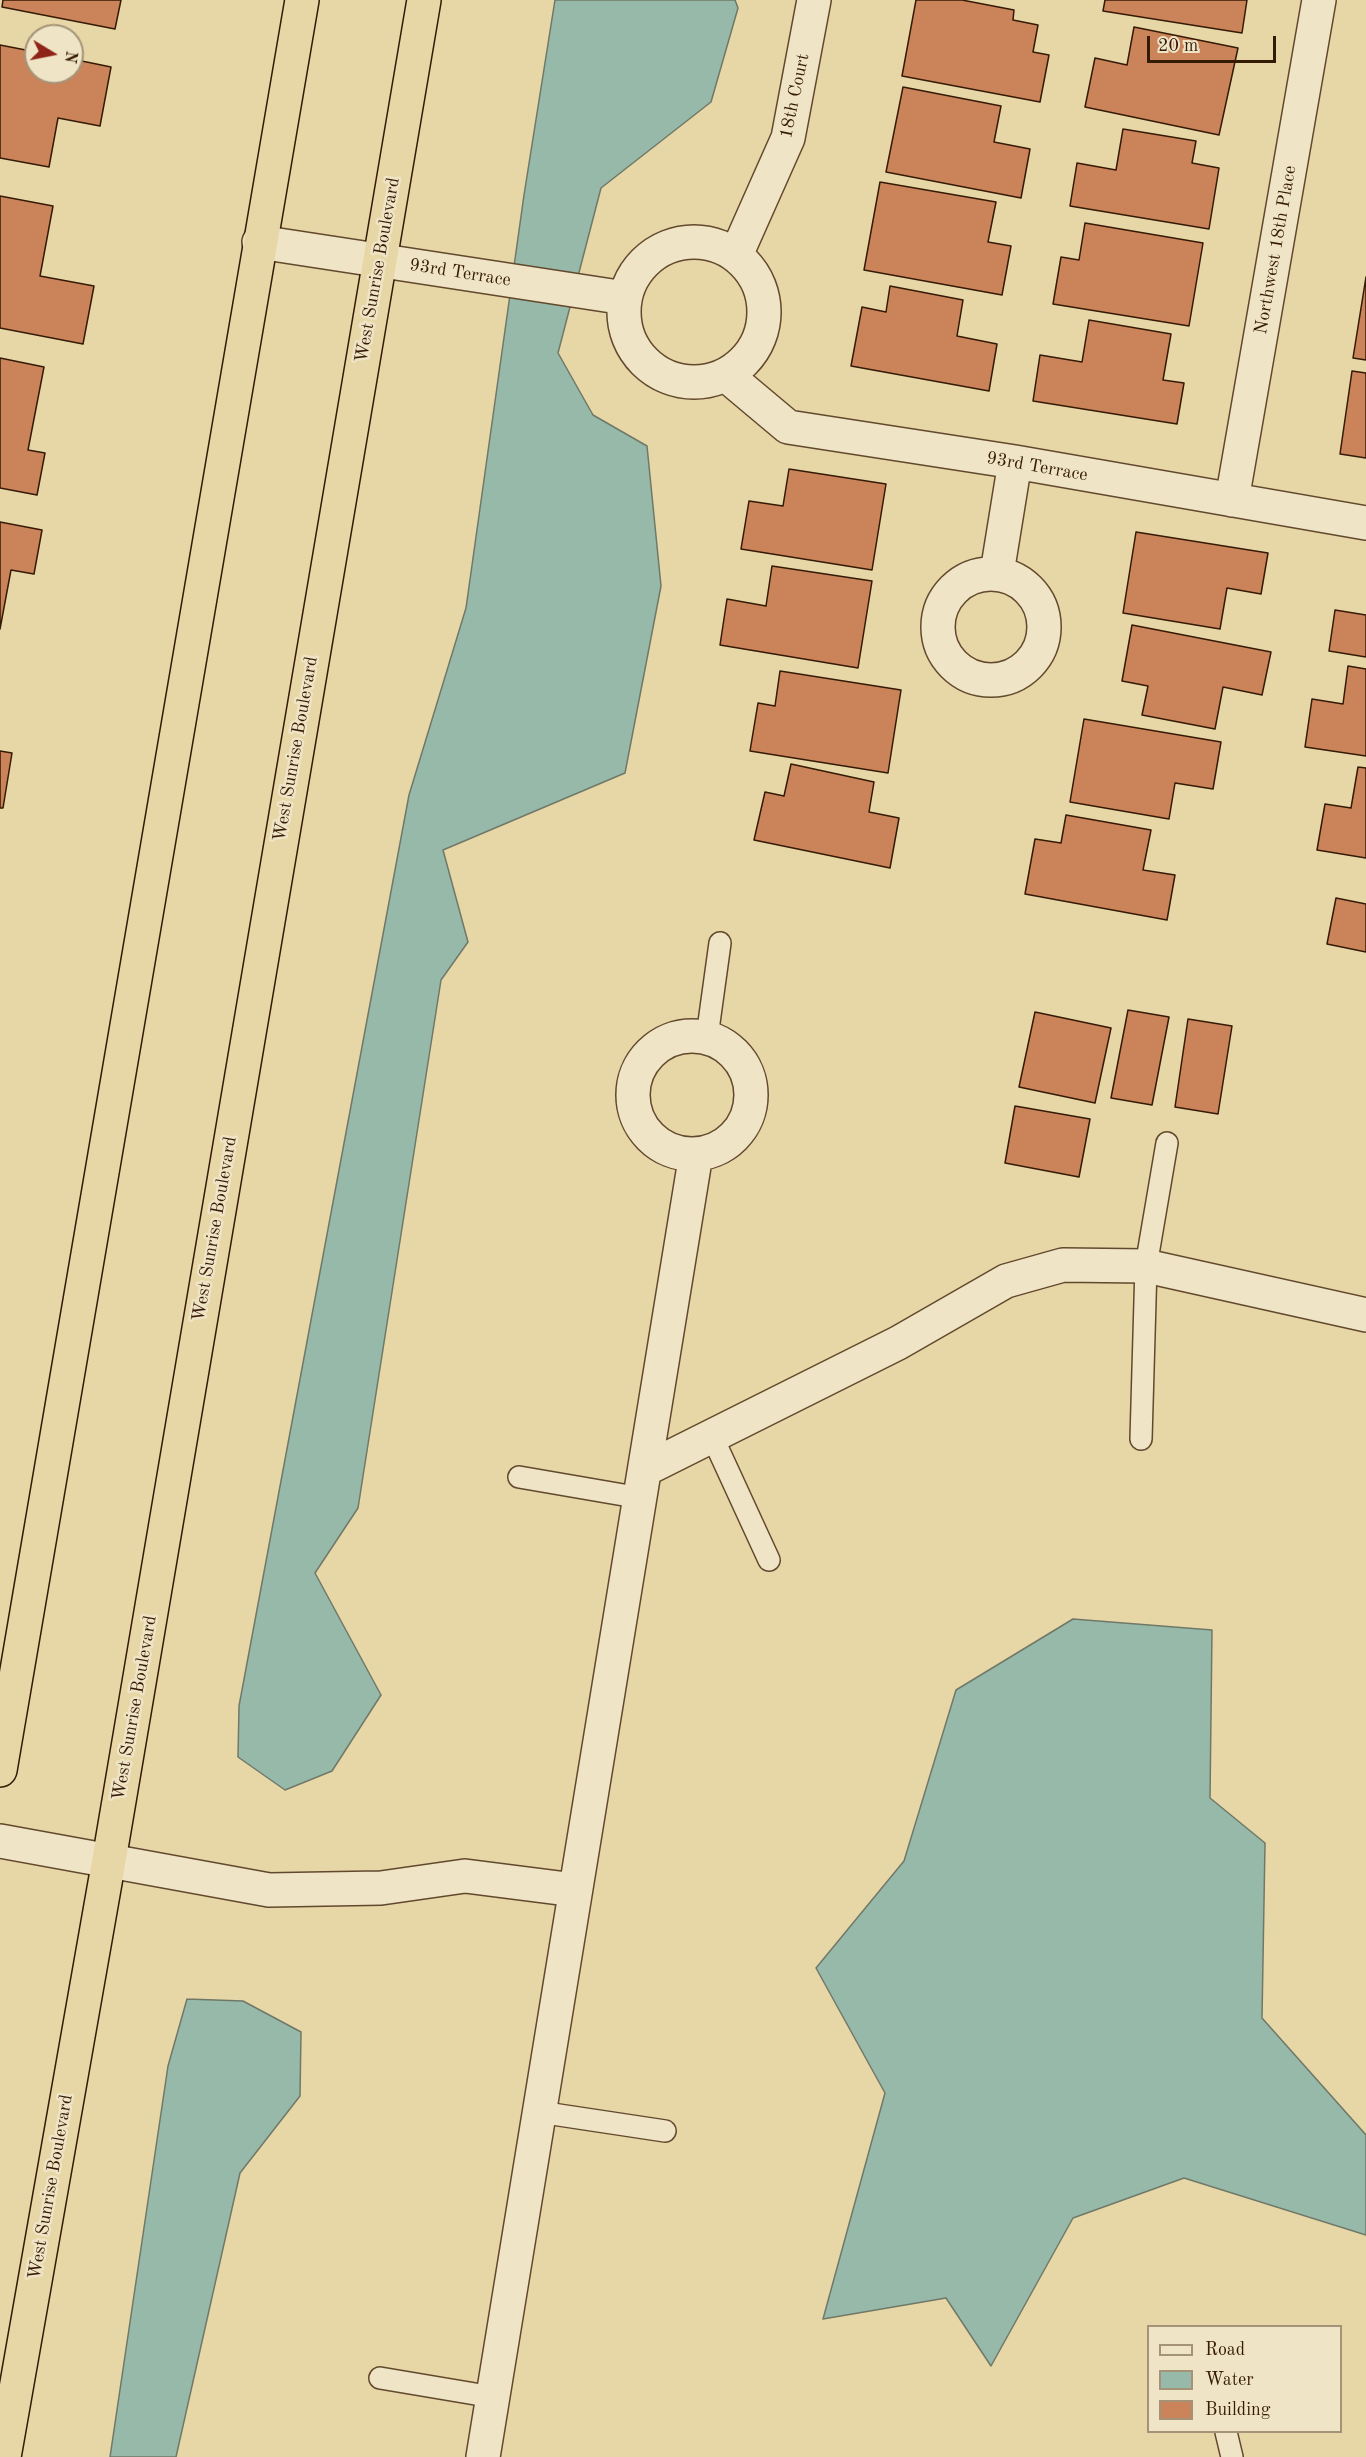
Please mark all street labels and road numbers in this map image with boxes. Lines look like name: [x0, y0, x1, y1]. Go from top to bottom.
street label: 18th Court: [775, 52, 815, 140]
street label: Northwest 18th Place: [1251, 164, 1301, 336]
street label: West Sunrise Boulevard: [351, 176, 405, 364]
street label: 93rd Terrace: [408, 254, 512, 292]
street label: 93rd Terrace: [985, 447, 1089, 487]
street label: West Sunrise Boulevard: [269, 655, 323, 843]
street label: West Sunrise Boulevard: [188, 1135, 242, 1323]
street label: West Sunrise Boulevard: [108, 1614, 162, 1802]
street label: West Sunrise Boulevard: [24, 2093, 78, 2281]

